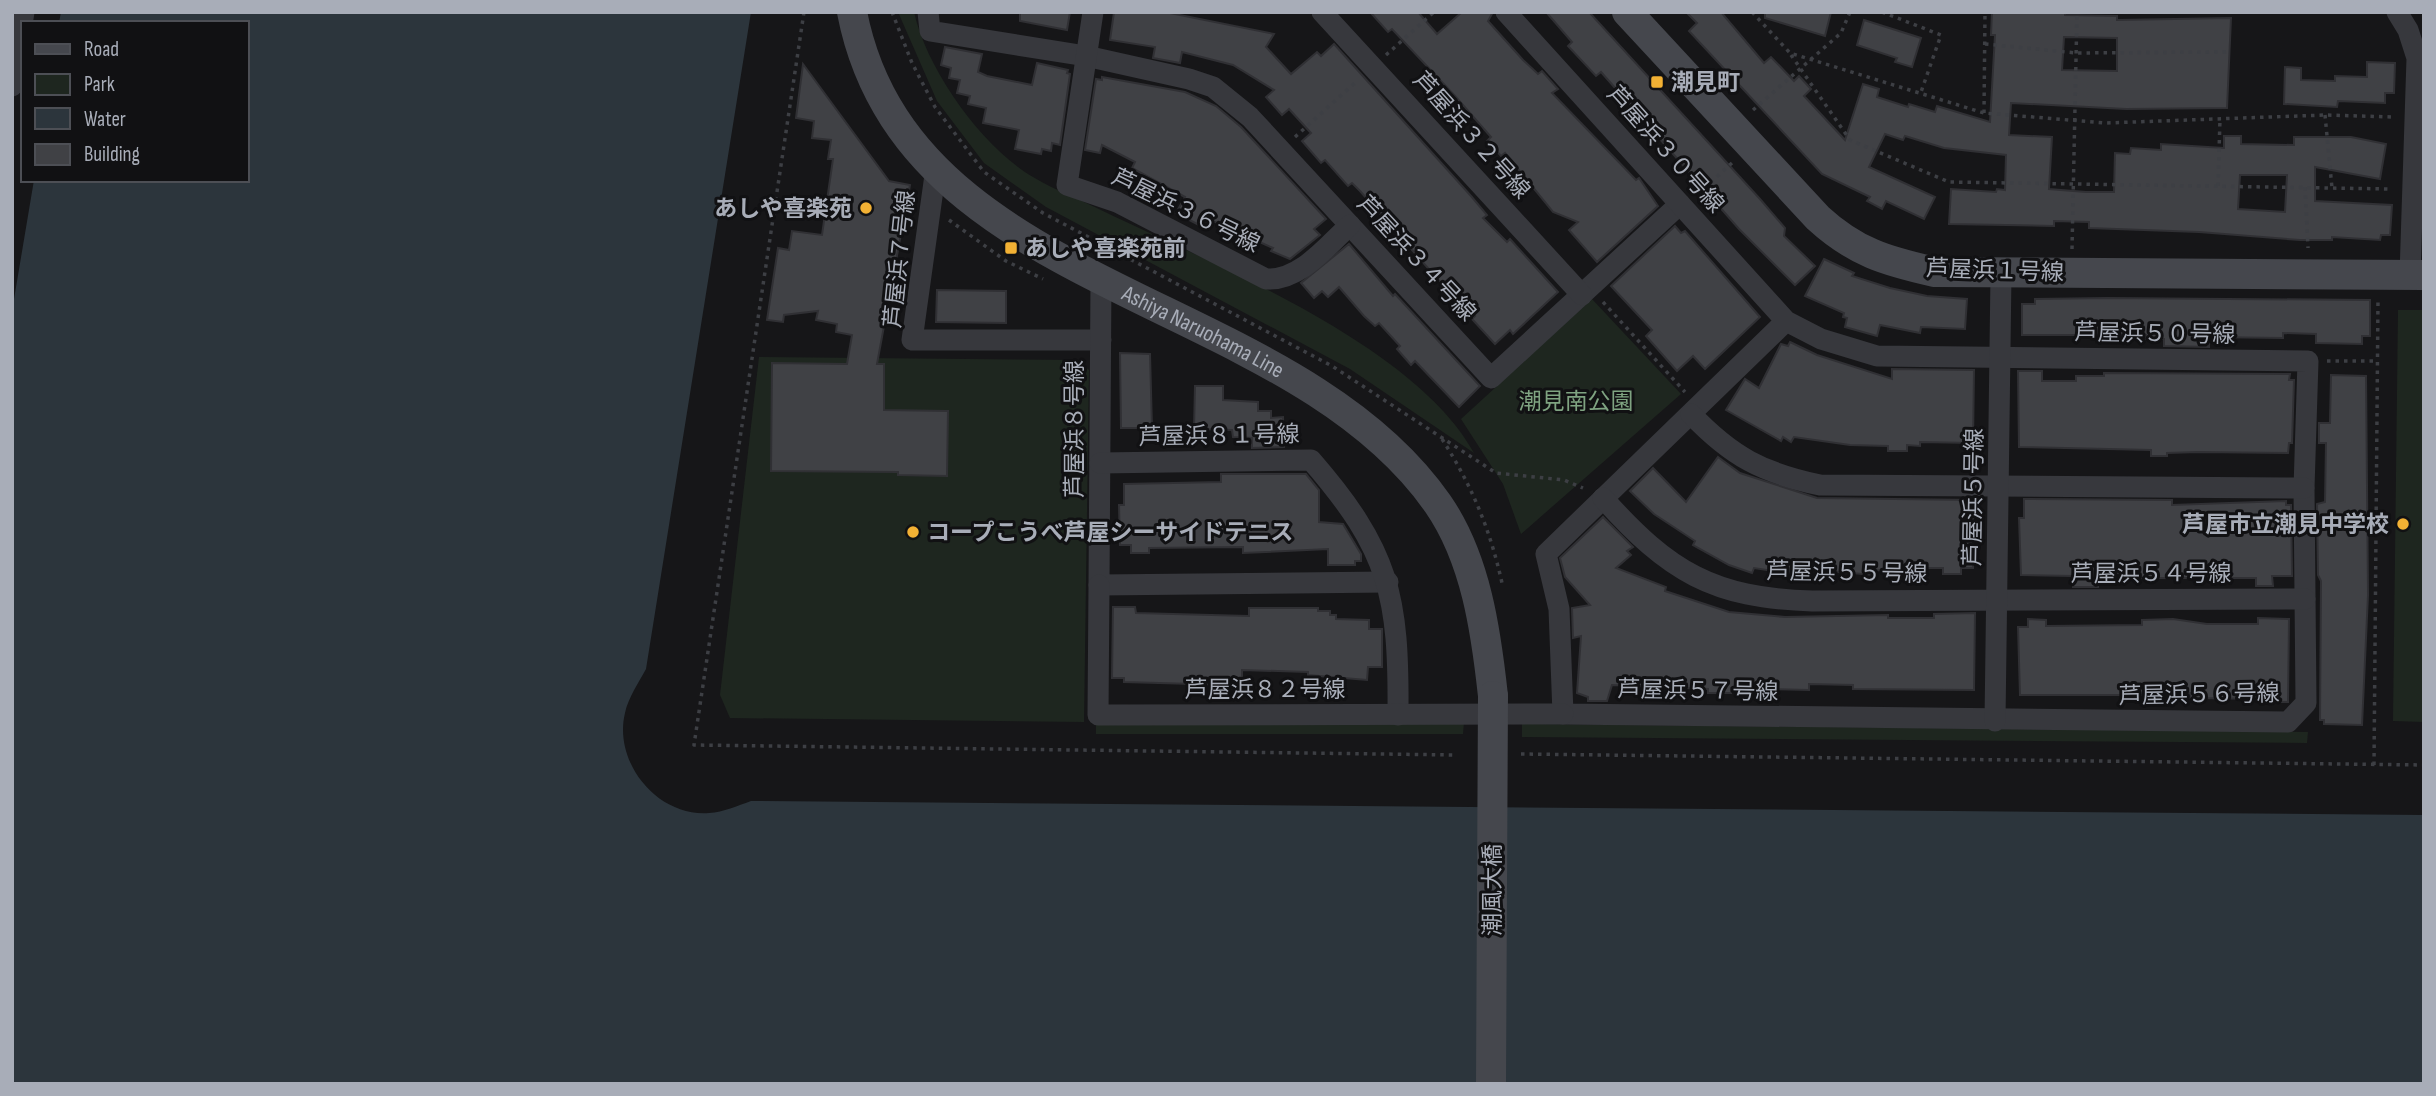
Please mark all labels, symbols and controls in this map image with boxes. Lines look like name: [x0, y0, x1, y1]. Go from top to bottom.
legend: [21, 21, 248, 182]
text: Road: [84, 37, 119, 62]
street label: 芦屋浜３２号線: [1407, 66, 1536, 205]
place label: 潮見町: [1671, 69, 1740, 97]
text: Park: [84, 72, 115, 97]
marker: 潮見町: [1649, 74, 1665, 90]
street label: 芦屋浜３０号線: [1601, 80, 1730, 219]
text: Water: [84, 107, 126, 132]
text: Building: [84, 142, 140, 167]
street label: 芦屋浜３６号線: [1107, 163, 1264, 259]
street label: 芦屋浜７号線: [879, 189, 921, 329]
street label: 芦屋浜３４号線: [1351, 190, 1481, 327]
place label: あしや喜楽苑: [714, 195, 852, 223]
marker: あしや喜楽苑: [858, 200, 874, 216]
place label: あしや喜楽苑前: [1025, 235, 1186, 263]
marker: あしや喜楽苑前: [1003, 240, 1019, 256]
street label: 芦屋浜１号線: [1926, 255, 2064, 287]
street label: Ashiya Naruohama Line: [1116, 279, 1289, 385]
street label: 芦屋浜５０号線: [2074, 319, 2236, 349]
street label: 芦屋浜８号線: [1061, 360, 1089, 498]
park label: 潮見南公園: [1519, 388, 1634, 416]
street label: 芦屋浜８１号線: [1138, 421, 1300, 451]
street label: 芦屋浜５号線: [1959, 428, 1989, 566]
place label: 芦屋市立潮見中学校: [2182, 511, 2389, 539]
marker: 芦屋市立潮見中学校: [2395, 516, 2411, 532]
place label: コープこうべ芦屋シーサイドテニス: [927, 519, 1293, 547]
marker: コープこうべ芦屋シーサイドテニス: [905, 524, 921, 540]
street label: 芦屋浜５５号線: [1766, 558, 1928, 588]
street label: 芦屋浜５４号線: [2071, 560, 2232, 588]
street label: 芦屋浜８２号線: [1185, 676, 1346, 704]
street label: 芦屋浜５７号線: [1617, 676, 1779, 706]
street label: 芦屋浜５６号線: [2118, 680, 2280, 710]
street label: 潮風大橋: [1479, 844, 1507, 936]

